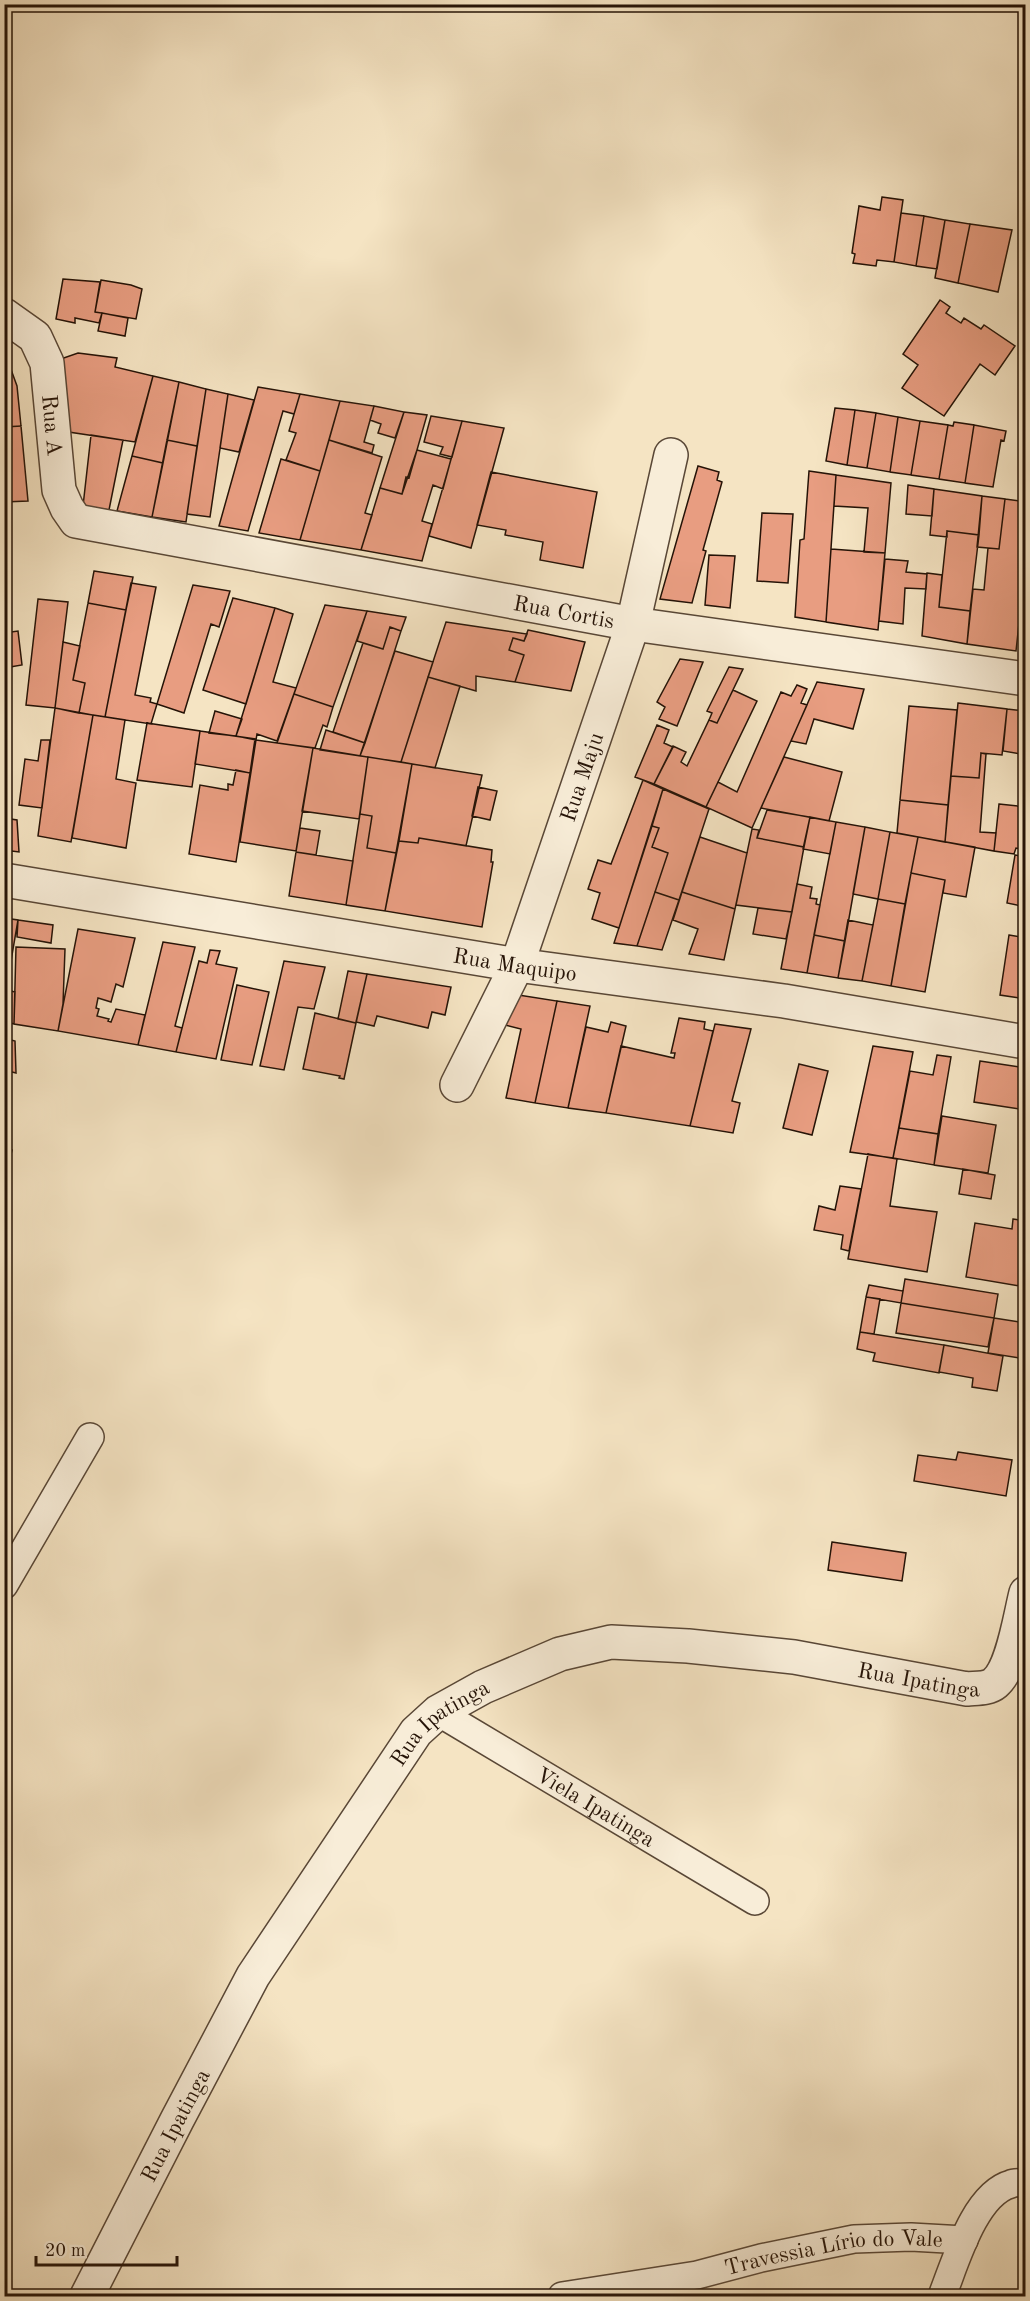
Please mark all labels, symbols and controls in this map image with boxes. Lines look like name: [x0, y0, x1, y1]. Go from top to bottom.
street label: Rua A: [37, 394, 65, 457]
street label: Rua Cortis: [511, 593, 616, 633]
street label: Rua Maju: [558, 730, 608, 825]
street label: Rua Maquipo: [451, 946, 578, 986]
street label: Rua Ipatinga: [856, 1660, 981, 1702]
street label: Rua Ipatinga: [387, 1677, 494, 1771]
street label: Viela Ipatinga: [532, 1764, 658, 1852]
street label: Rua Ipatinga: [138, 2066, 215, 2186]
street label: Travessia Lírio do Vale: [722, 2228, 943, 2280]
scale bar: [36, 2229, 177, 2267]
text: 20 m: [45, 2242, 85, 2260]

